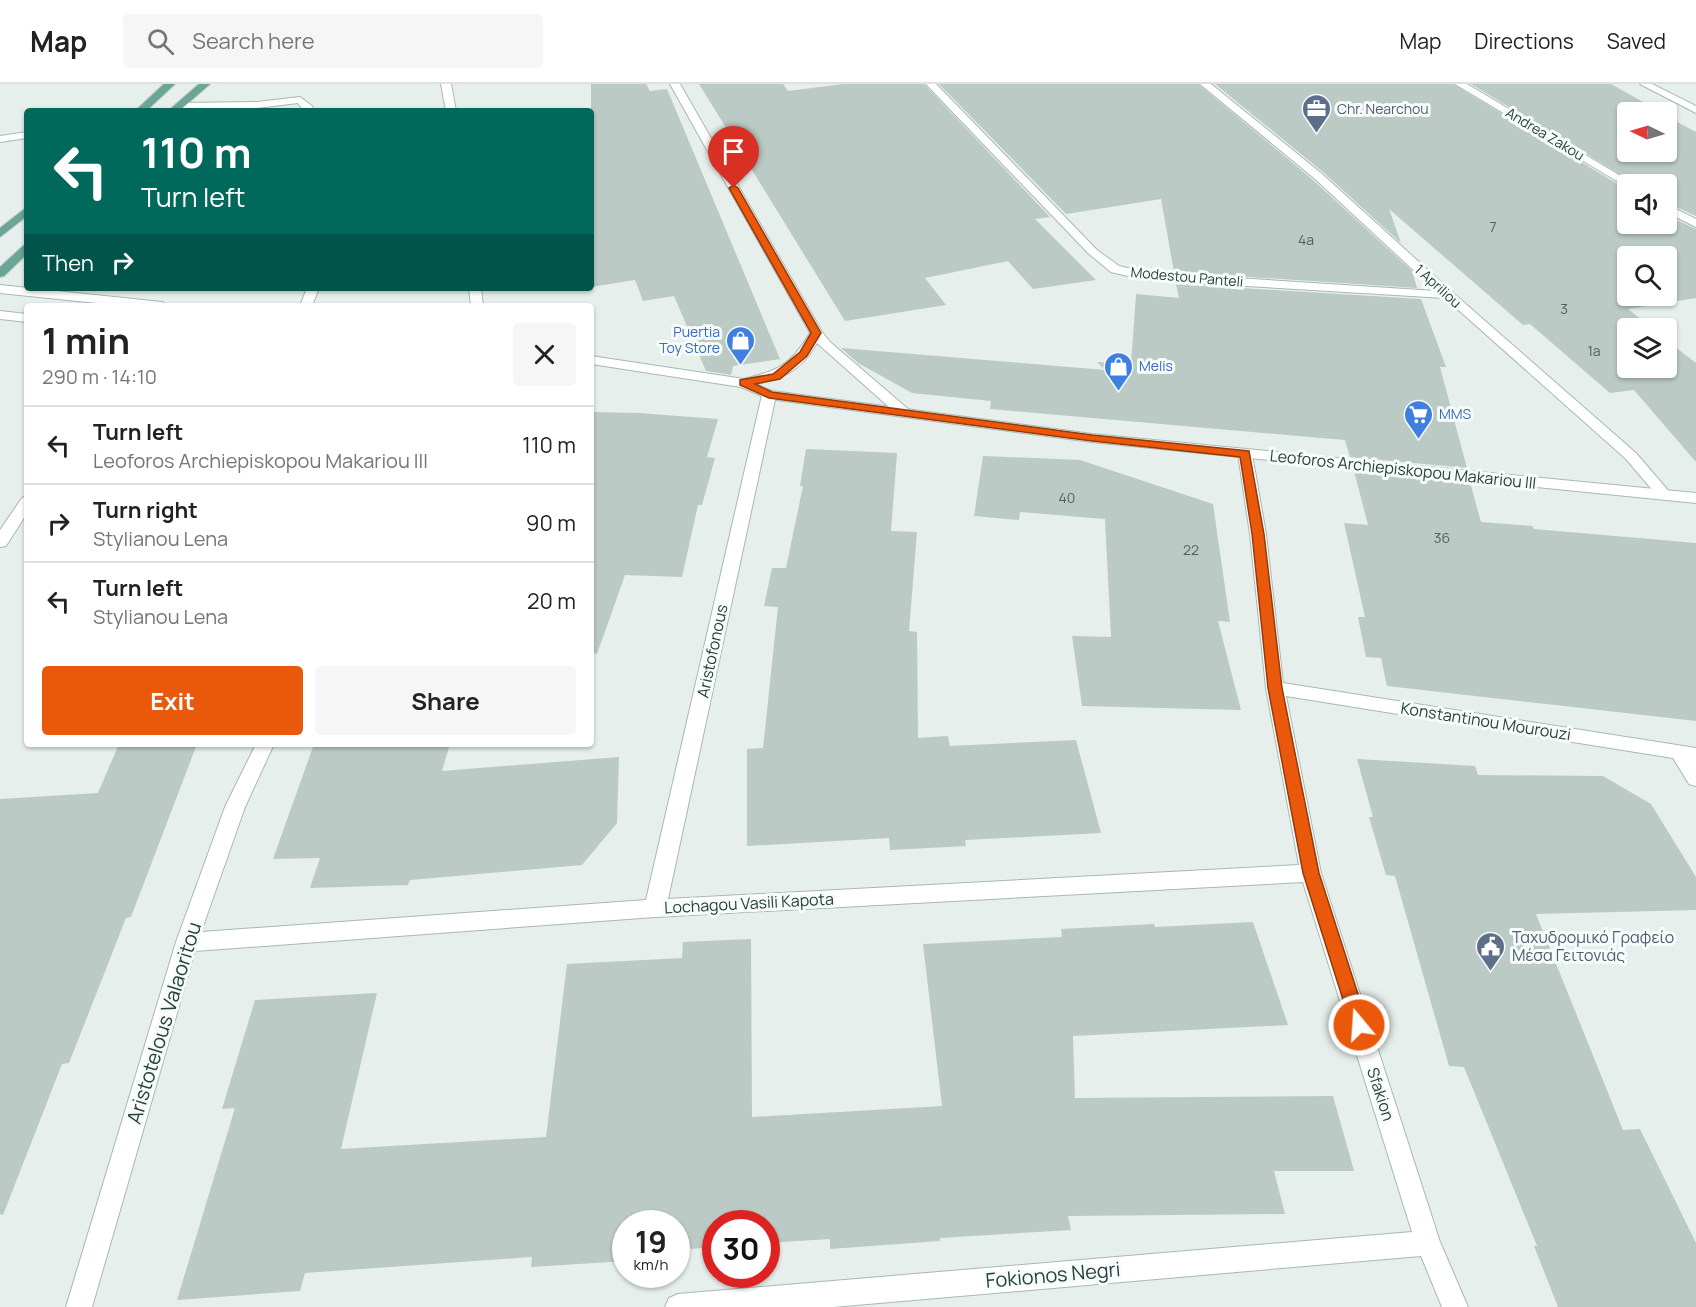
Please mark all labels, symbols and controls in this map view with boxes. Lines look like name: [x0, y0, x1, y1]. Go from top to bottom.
search box: [123, 14, 543, 68]
text: Map: [30, 22, 87, 60]
icon: search: [144, 25, 177, 58]
text: Search here: [192, 26, 315, 56]
text: Map: [1400, 27, 1441, 55]
text: Directions: [1474, 27, 1574, 55]
text: Saved: [1607, 27, 1666, 55]
office icon: Chr. Nearchou: [1300, 93, 1332, 135]
place label: Chr. Nearchou: [1337, 99, 1429, 118]
north arrow: [1617, 102, 1677, 162]
map controls: [1617, 102, 1677, 378]
street label: Andrea Zakou: [1502, 103, 1588, 165]
text: 110 m: [141, 123, 252, 181]
pin: [708, 126, 759, 188]
icon: left: [42, 132, 120, 210]
icon: arrive: [717, 135, 750, 168]
button: sound: [1617, 174, 1677, 234]
text: Turn left: [141, 178, 245, 215]
house number: 7: [1489, 217, 1497, 236]
house number: 4a: [1298, 230, 1314, 249]
icon: right: [106, 246, 139, 279]
button: search: [1617, 246, 1677, 306]
text: Then: [42, 248, 94, 278]
street label: 1 Apriliou: [1411, 260, 1466, 312]
street label: Modestou Panteli: [1130, 262, 1244, 291]
house number: 3: [1560, 299, 1568, 318]
text: 1 min: [42, 316, 130, 365]
button: layers: [1617, 318, 1677, 378]
place label: Puertia Toy Store: [659, 322, 720, 357]
button: close: [513, 323, 576, 386]
shop icon: Puertia Toy Store: [725, 324, 757, 366]
house number: 1a: [1587, 341, 1601, 360]
shop icon: Melis: [1102, 350, 1134, 392]
place label: Melis: [1139, 356, 1173, 375]
text: 290 m · 14:10: [42, 363, 157, 390]
supermarket icon: MMS: [1402, 398, 1434, 440]
place label: MMS: [1439, 404, 1472, 423]
text: Turn left: [93, 417, 183, 447]
icon: left: [42, 429, 75, 462]
text: 110 m: [522, 430, 576, 460]
street label: Leoforos Archiepiskopou Makariou III: [1269, 444, 1537, 494]
text: Leoforos Archiepiskopou Makariou III: [93, 447, 428, 474]
house number: 40: [1059, 488, 1075, 507]
text: Turn right: [93, 495, 198, 525]
icon: right: [42, 507, 75, 540]
text: 90 m: [526, 508, 576, 538]
text: Stylianou Lena: [93, 525, 228, 552]
house number: 36: [1434, 528, 1450, 547]
house number: 22: [1183, 540, 1199, 559]
text: Turn left: [93, 573, 183, 603]
icon: left: [42, 585, 75, 618]
text: 20 m: [527, 586, 576, 616]
street label: Aristofonous: [691, 602, 733, 700]
text: Stylianou Lena: [93, 603, 228, 630]
button: Exit: [42, 666, 303, 735]
button: Share: [315, 666, 576, 735]
street label: Konstantinou Mourouzi: [1399, 697, 1573, 745]
street label: Lochagou Vasili Kapota: [664, 888, 834, 918]
street label: Aristotelous Valaoritou: [120, 919, 207, 1127]
place label: Ταχυδρομικό Γραφείο Μέσα Γειτονιάς: [1512, 926, 1674, 966]
public building icon: Ταχυδρομικό Γραφείο Μέσα Γειτονιάς: [1475, 930, 1507, 972]
position arrow: [1327, 993, 1391, 1057]
street label: Sfakion: [1362, 1065, 1400, 1123]
speed limit sign: 30: [702, 1210, 780, 1288]
text: 19: [635, 1221, 667, 1262]
text: km/h: [634, 1254, 668, 1275]
street label: Fokionos Negri: [984, 1255, 1121, 1294]

